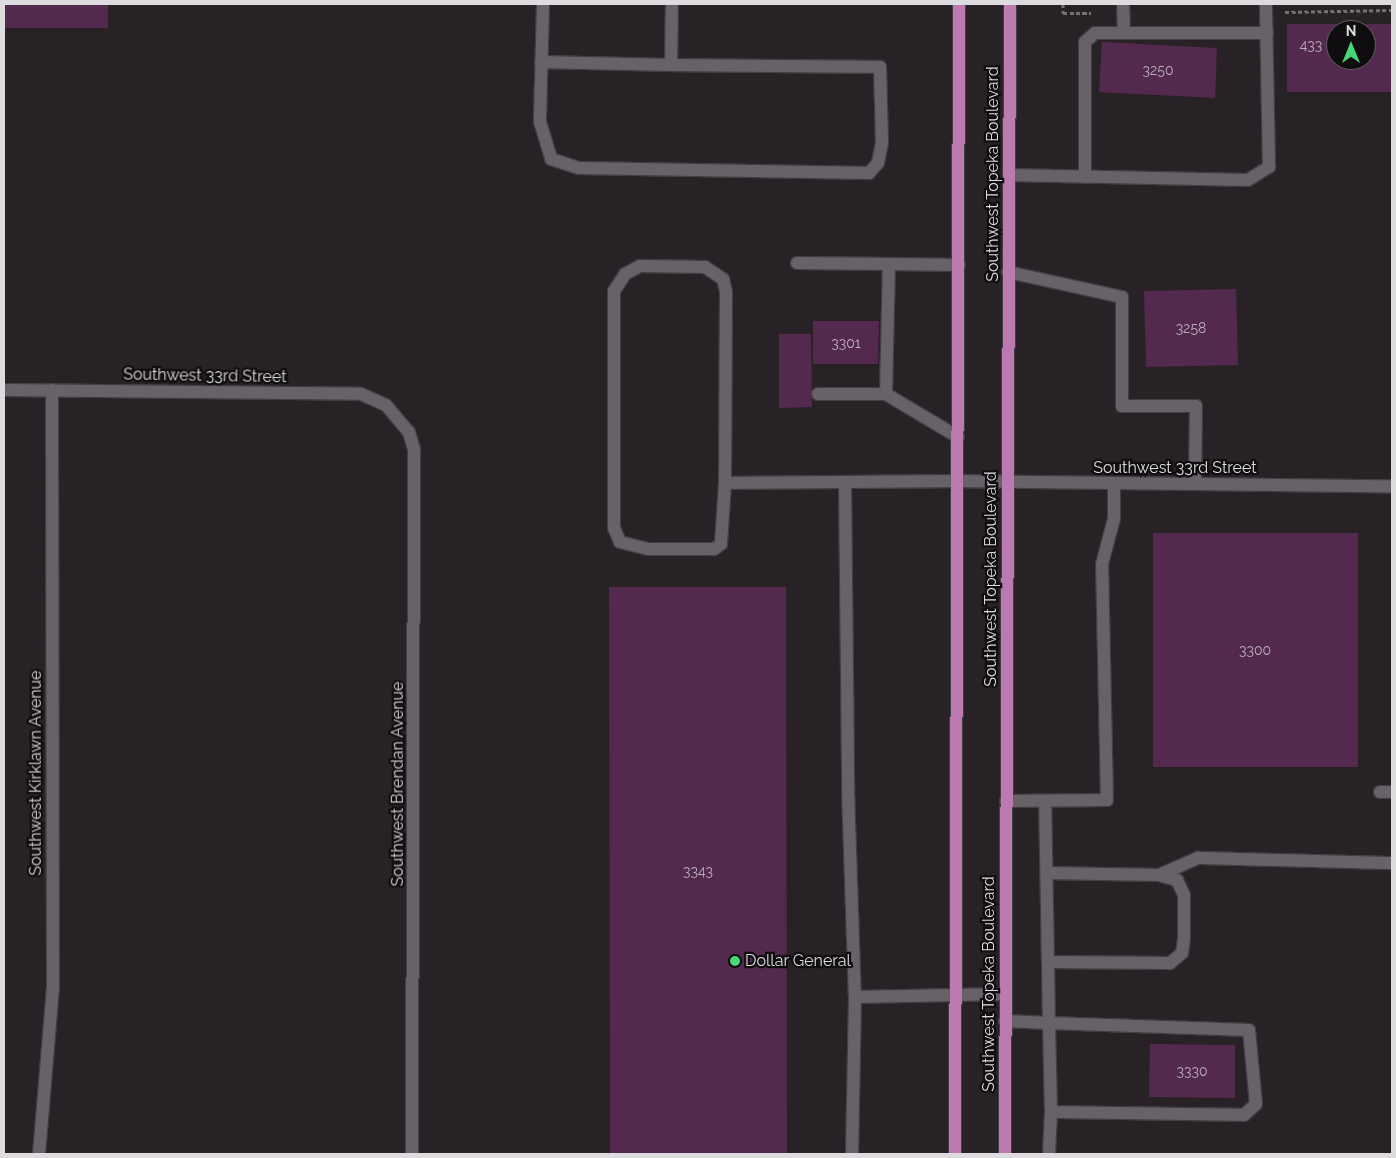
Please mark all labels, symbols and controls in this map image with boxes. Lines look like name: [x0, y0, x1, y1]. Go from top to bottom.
north arrow: [1326, 20, 1376, 70]
text: N: [1346, 23, 1356, 39]
house number: 433: [1300, 37, 1322, 53]
house number: 3250: [1143, 62, 1173, 78]
street label: Southwest Topeka Boulevard: [983, 66, 1003, 282]
house number: 3258: [1176, 320, 1206, 336]
house number: 3301: [831, 335, 861, 351]
street label: Southwest 33rd Street: [123, 365, 287, 387]
street label: Southwest 33rd Street: [1093, 458, 1257, 478]
street label: Southwest Topeka Boulevard: [981, 471, 1001, 687]
house number: 3300: [1239, 642, 1271, 658]
street label: Southwest Kirklawn Avenue: [26, 670, 46, 876]
street label: Southwest Brendan Avenue: [388, 681, 408, 887]
house number: 3343: [683, 863, 713, 879]
street label: Southwest Topeka Boulevard: [979, 876, 999, 1092]
place label: Dollar General: [745, 951, 851, 971]
marker: Dollar General: [729, 955, 741, 967]
house number: 3330: [1177, 1063, 1207, 1079]

